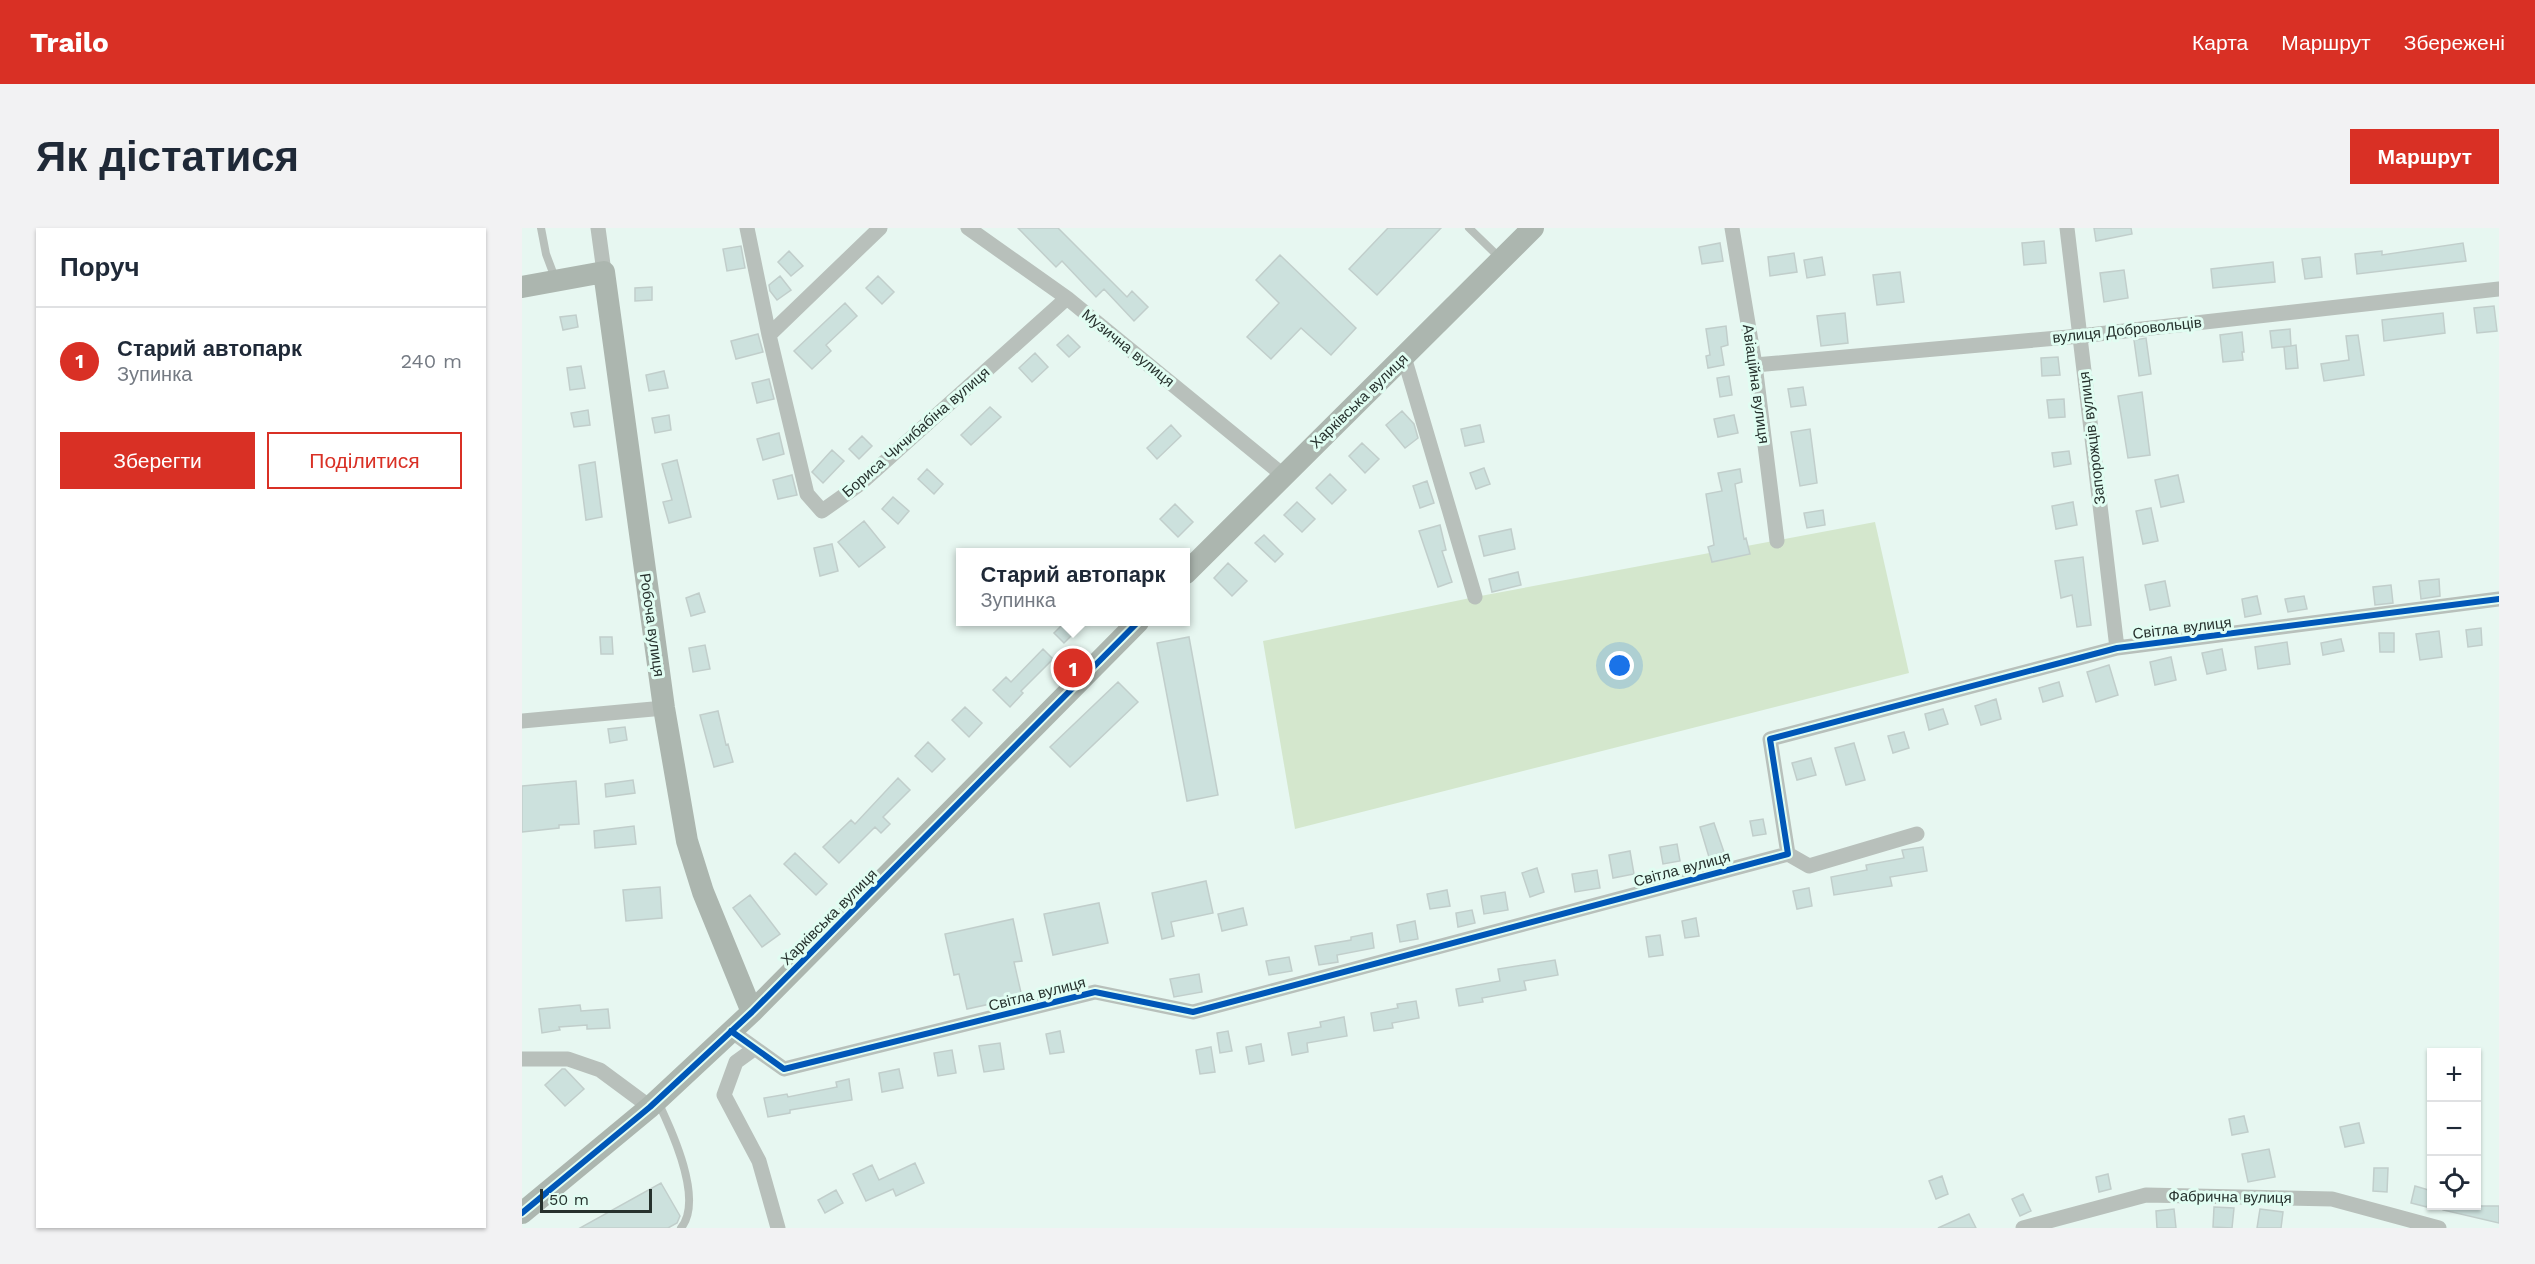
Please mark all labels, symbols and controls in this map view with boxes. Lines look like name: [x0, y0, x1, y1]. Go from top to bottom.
text: Trailo: [30, 26, 109, 59]
text: Карта: [2192, 30, 2248, 55]
text: Маршрут: [2281, 30, 2371, 55]
text: Збережені: [2404, 30, 2505, 55]
button: Маршрут: [2350, 129, 2499, 184]
text: Як дістатися: [36, 132, 299, 181]
text: Поруч: [60, 252, 140, 282]
street label: Музична вулиця: [1078, 305, 1178, 391]
street label: вулиця Добровольців: [2051, 313, 2203, 347]
street label: Авіаційна вулиця: [1739, 323, 1773, 445]
text: Старий автопарк: [117, 336, 302, 361]
text: 1: [75, 349, 84, 373]
text: 240 m: [400, 349, 462, 373]
street label: Харківська вулиця: [1306, 350, 1412, 452]
text: Зупинка: [117, 362, 192, 386]
street label: Бориса Чичибабіна вулиця: [839, 363, 993, 501]
street label: Запорожців вулиця: [2075, 370, 2109, 506]
button: Зберегти: [60, 432, 255, 489]
button: Поділитися: [267, 432, 462, 489]
popup: [956, 548, 1190, 626]
text: Старий автопарк: [980, 562, 1166, 587]
street label: Робоча вулиця: [636, 572, 668, 678]
text: Зупинка: [980, 588, 1056, 612]
street label: Світла вулиця: [2132, 613, 2232, 643]
pin: 1: [1054, 646, 1092, 690]
your location: [1605, 651, 1634, 680]
street label: Світла вулиця: [1632, 847, 1732, 891]
street label: Харківська вулиця: [777, 865, 881, 969]
street label: Світла вулиця: [987, 973, 1087, 1015]
map controls: [2427, 1048, 2481, 1210]
button: +: [2427, 1048, 2481, 1102]
button: −: [2427, 1102, 2481, 1156]
button: locate: [2427, 1156, 2481, 1210]
scale bar: [540, 1186, 652, 1214]
street label: Фабрична вулиця: [2168, 1187, 2292, 1207]
text: 50 m: [549, 1190, 589, 1209]

